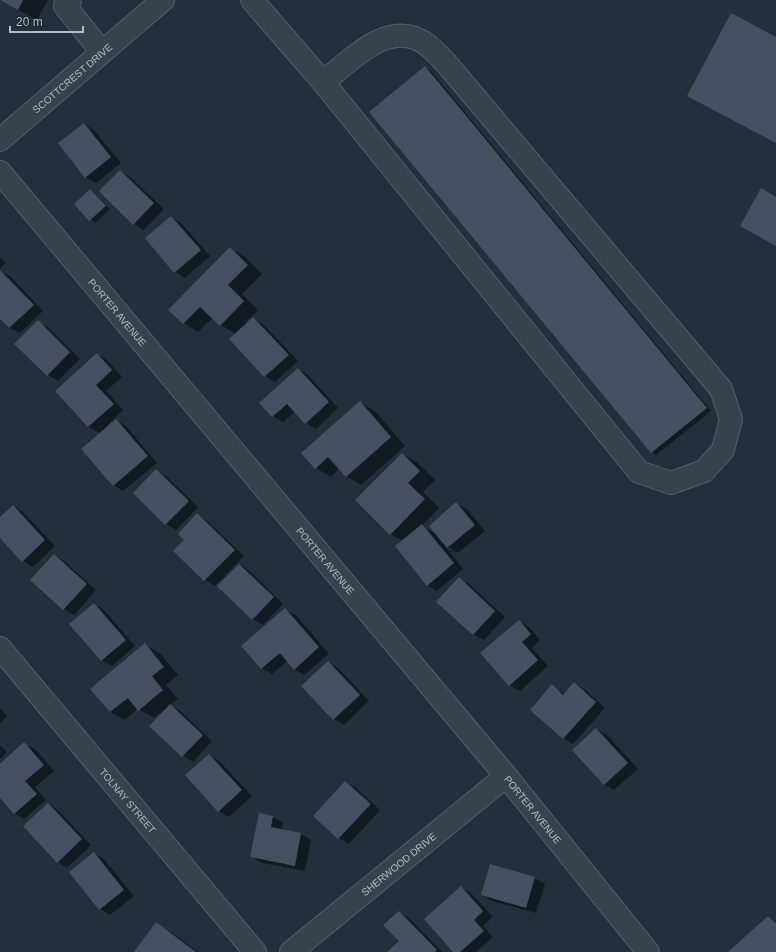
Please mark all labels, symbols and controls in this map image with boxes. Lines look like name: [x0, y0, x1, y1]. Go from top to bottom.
scale bar: [10, 8, 83, 34]
text: 20 m: [16, 15, 43, 29]
street label: SCOTTCREST DRIVE: [30, 41, 115, 116]
street label: PORTER AVENUE: [86, 277, 149, 349]
street label: PORTER AVENUE: [294, 525, 357, 597]
street label: TOLNAY STREET: [97, 766, 158, 835]
street label: PORTER AVENUE: [502, 774, 564, 846]
street label: SHERWOOD DRIVE: [359, 830, 439, 898]

